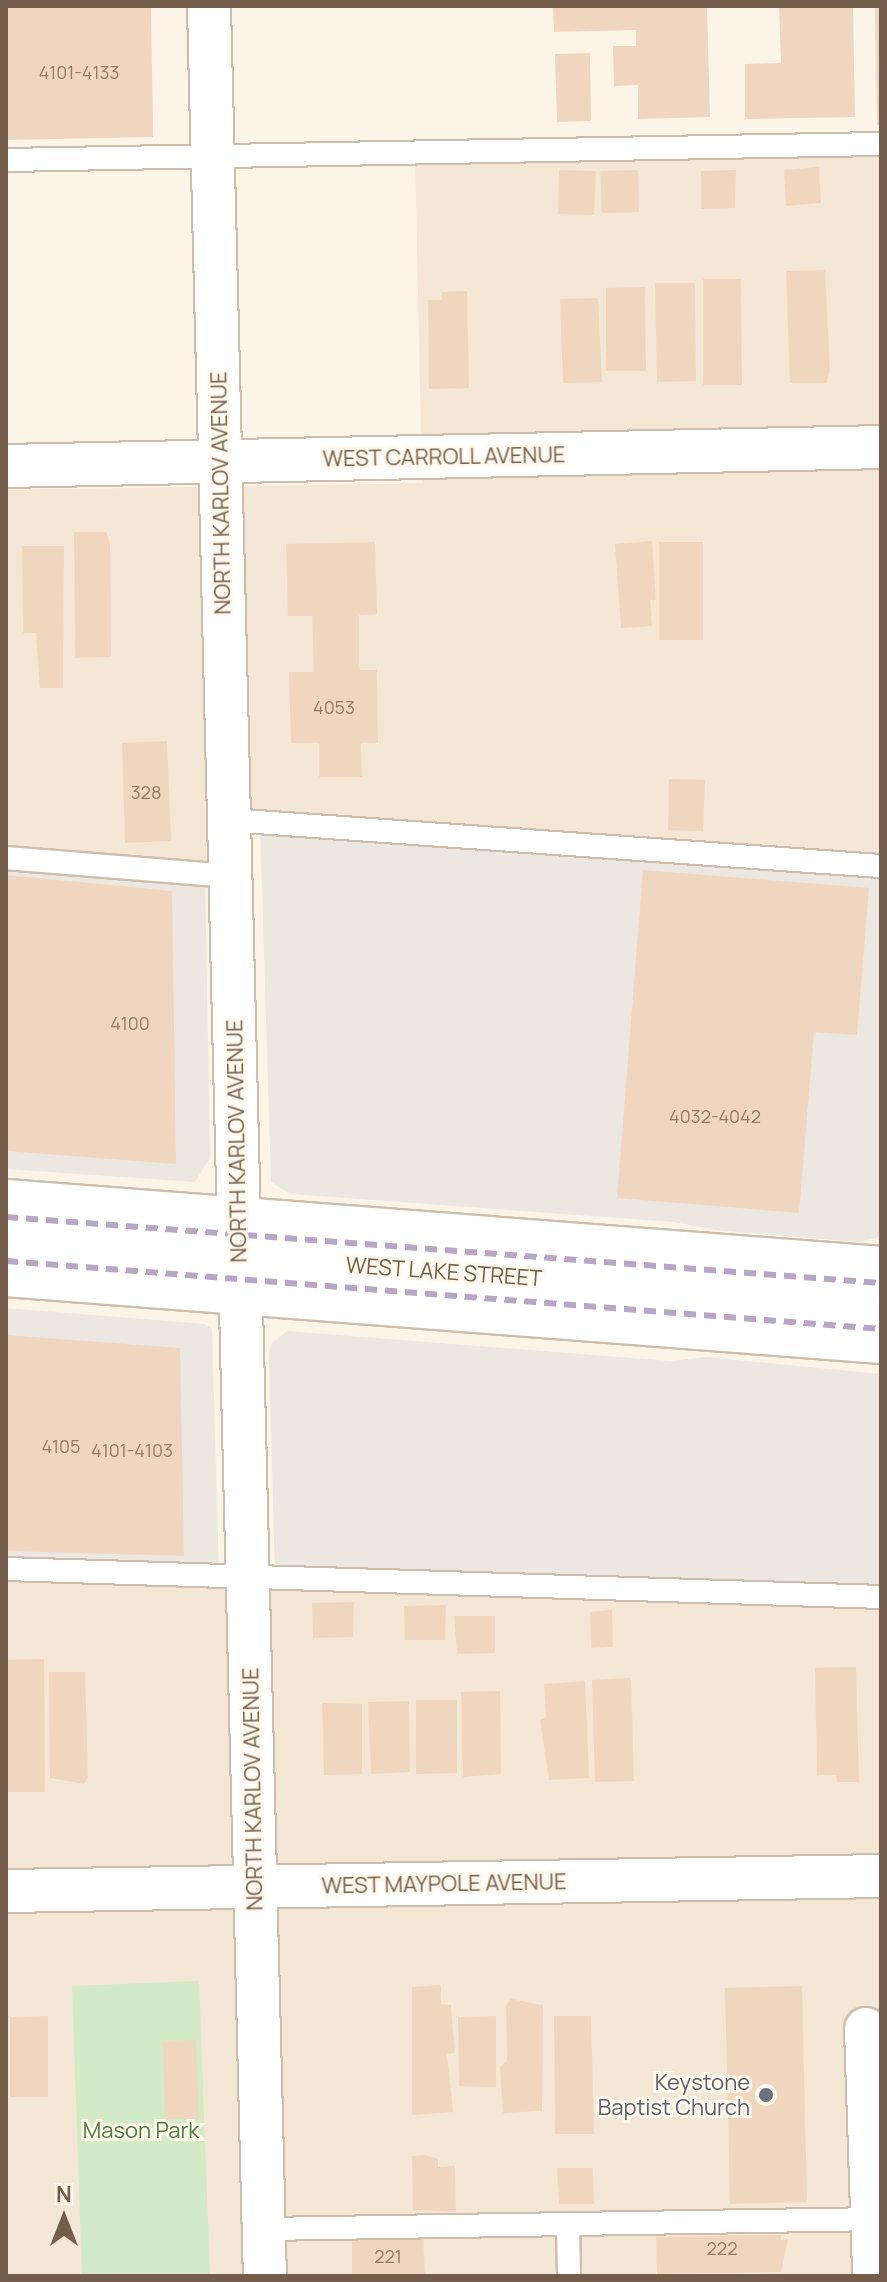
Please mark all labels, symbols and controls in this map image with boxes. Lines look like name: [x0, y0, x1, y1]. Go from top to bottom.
house number: 4101-4133: [39, 61, 119, 83]
street label: NORTH KARLOV AVENUE: [206, 371, 236, 615]
street label: WEST CARROLL AVENUE: [321, 442, 567, 472]
house number: 4053: [313, 696, 355, 718]
house number: 328: [131, 781, 161, 803]
house number: 4100: [110, 1012, 150, 1034]
street label: NORTH KARLOV AVENUE: [222, 1019, 252, 1263]
house number: 4032-4042: [669, 1105, 761, 1127]
street label: WEST LAKE STREET: [345, 1252, 543, 1292]
house number: 4105: [41, 1435, 81, 1457]
house number: 4101-4103: [91, 1439, 173, 1461]
street label: NORTH KARLOV AVENUE: [238, 1667, 268, 1911]
street label: WEST MAYPOLE AVENUE: [321, 1869, 567, 1899]
place label: Keystone Baptist Church: [598, 2069, 750, 2120]
marker: Keystone Baptist Church: [757, 2086, 775, 2104]
park label: Mason Park: [83, 2118, 199, 2144]
north arrow: [24, 2178, 104, 2258]
text: N: [56, 2179, 72, 2209]
house number: 222: [707, 2237, 737, 2259]
house number: 221: [374, 2245, 402, 2267]

